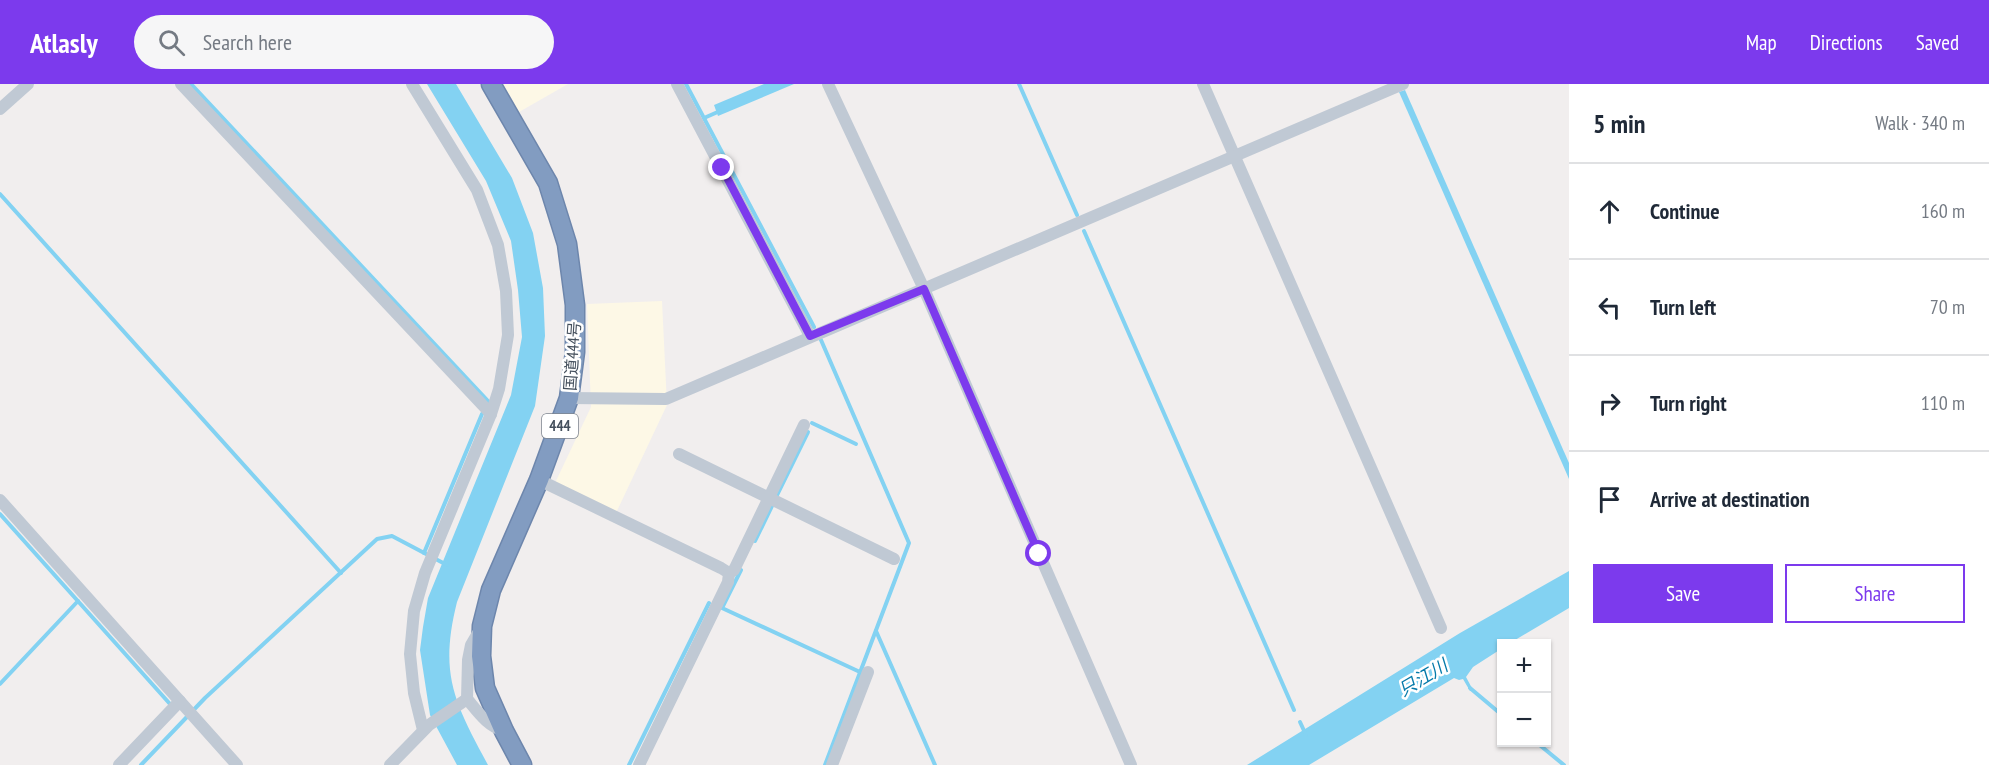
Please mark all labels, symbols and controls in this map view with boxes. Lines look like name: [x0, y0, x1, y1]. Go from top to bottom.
search box: [134, 15, 554, 69]
text: Atlasly: [30, 24, 98, 61]
icon: search: [155, 26, 188, 59]
text: Search here: [203, 28, 292, 56]
text: Map: [1746, 29, 1777, 56]
text: Directions: [1810, 29, 1883, 56]
text: Saved: [1916, 29, 1959, 56]
text: 5 min: [1593, 107, 1646, 140]
text: Walk · 340 m: [1875, 110, 1965, 136]
route end: [708, 154, 734, 180]
icon: ahead: [1593, 195, 1626, 228]
text: Continue: [1650, 197, 1720, 225]
text: 160 m: [1921, 198, 1965, 224]
icon: left: [1593, 291, 1626, 324]
text: Turn left: [1650, 293, 1716, 321]
text: 70 m: [1930, 294, 1965, 320]
street label: 国道444号: [560, 321, 584, 391]
icon: right: [1593, 387, 1626, 420]
text: Turn right: [1650, 389, 1727, 417]
text: 110 m: [1921, 390, 1965, 416]
road number: 444: [542, 414, 578, 438]
icon: arrive: [1593, 483, 1626, 516]
text: Arrive at destination: [1650, 485, 1810, 513]
route start: [1025, 540, 1051, 566]
button: Save: [1593, 564, 1773, 623]
button: Share: [1785, 564, 1965, 623]
map controls: [1497, 639, 1551, 747]
button: +: [1497, 639, 1551, 693]
water label: 只江川: [1394, 653, 1454, 701]
button: −: [1497, 693, 1551, 747]

